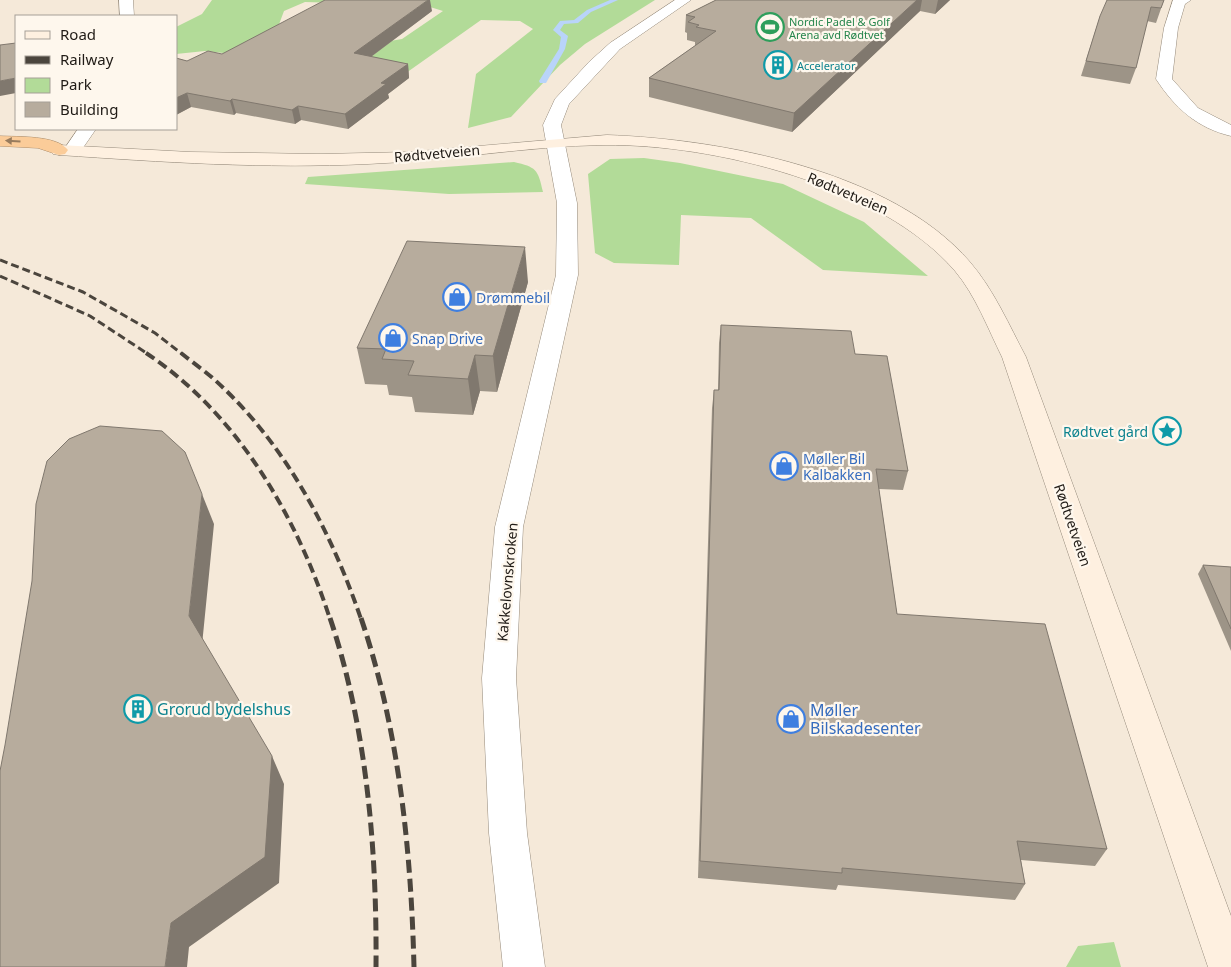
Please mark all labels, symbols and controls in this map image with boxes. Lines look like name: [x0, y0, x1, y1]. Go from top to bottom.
sports icon: Nordic Padel & Golf Arena avd Rødtvet: [755, 12, 785, 42]
place label: Nordic Padel & Golf Arena avd Rødtvet: [789, 14, 891, 42]
legend: [15, 15, 178, 130]
text: Road: [60, 24, 96, 44]
text: Railway: [60, 49, 114, 69]
building icon: Accelerator: [763, 50, 793, 80]
place label: Accelerator: [797, 58, 856, 73]
text: Park: [60, 74, 92, 94]
text: Building: [60, 99, 118, 119]
one-way arrow: [5, 137, 21, 145]
street label: Rødtvetveien: [393, 140, 481, 166]
street label: Rødtvetveien: [805, 167, 891, 219]
shop icon: Drømmebil: [442, 282, 472, 312]
place label: Drømmebil: [476, 288, 550, 307]
shop icon: Snap Drive: [378, 323, 408, 353]
place label: Snap Drive: [412, 329, 483, 348]
place icon: Rødtvet gård: [1152, 416, 1182, 446]
place label: Rødtvet gård: [1063, 422, 1148, 441]
place label: Møller Bil Kalbakken: [803, 449, 871, 484]
shop icon: Møller Bil Kalbakken: [769, 451, 799, 481]
street label: Rødtvetveien: [1050, 481, 1096, 569]
street label: Kakkelovnskroken: [492, 522, 522, 642]
building icon: Grorud bydelshus: [123, 694, 153, 724]
place label: Grorud bydelshus: [157, 698, 291, 720]
place label: Møller Bilskadesenter: [810, 699, 921, 739]
shop icon: Møller Bilskadesenter: [776, 704, 806, 734]

